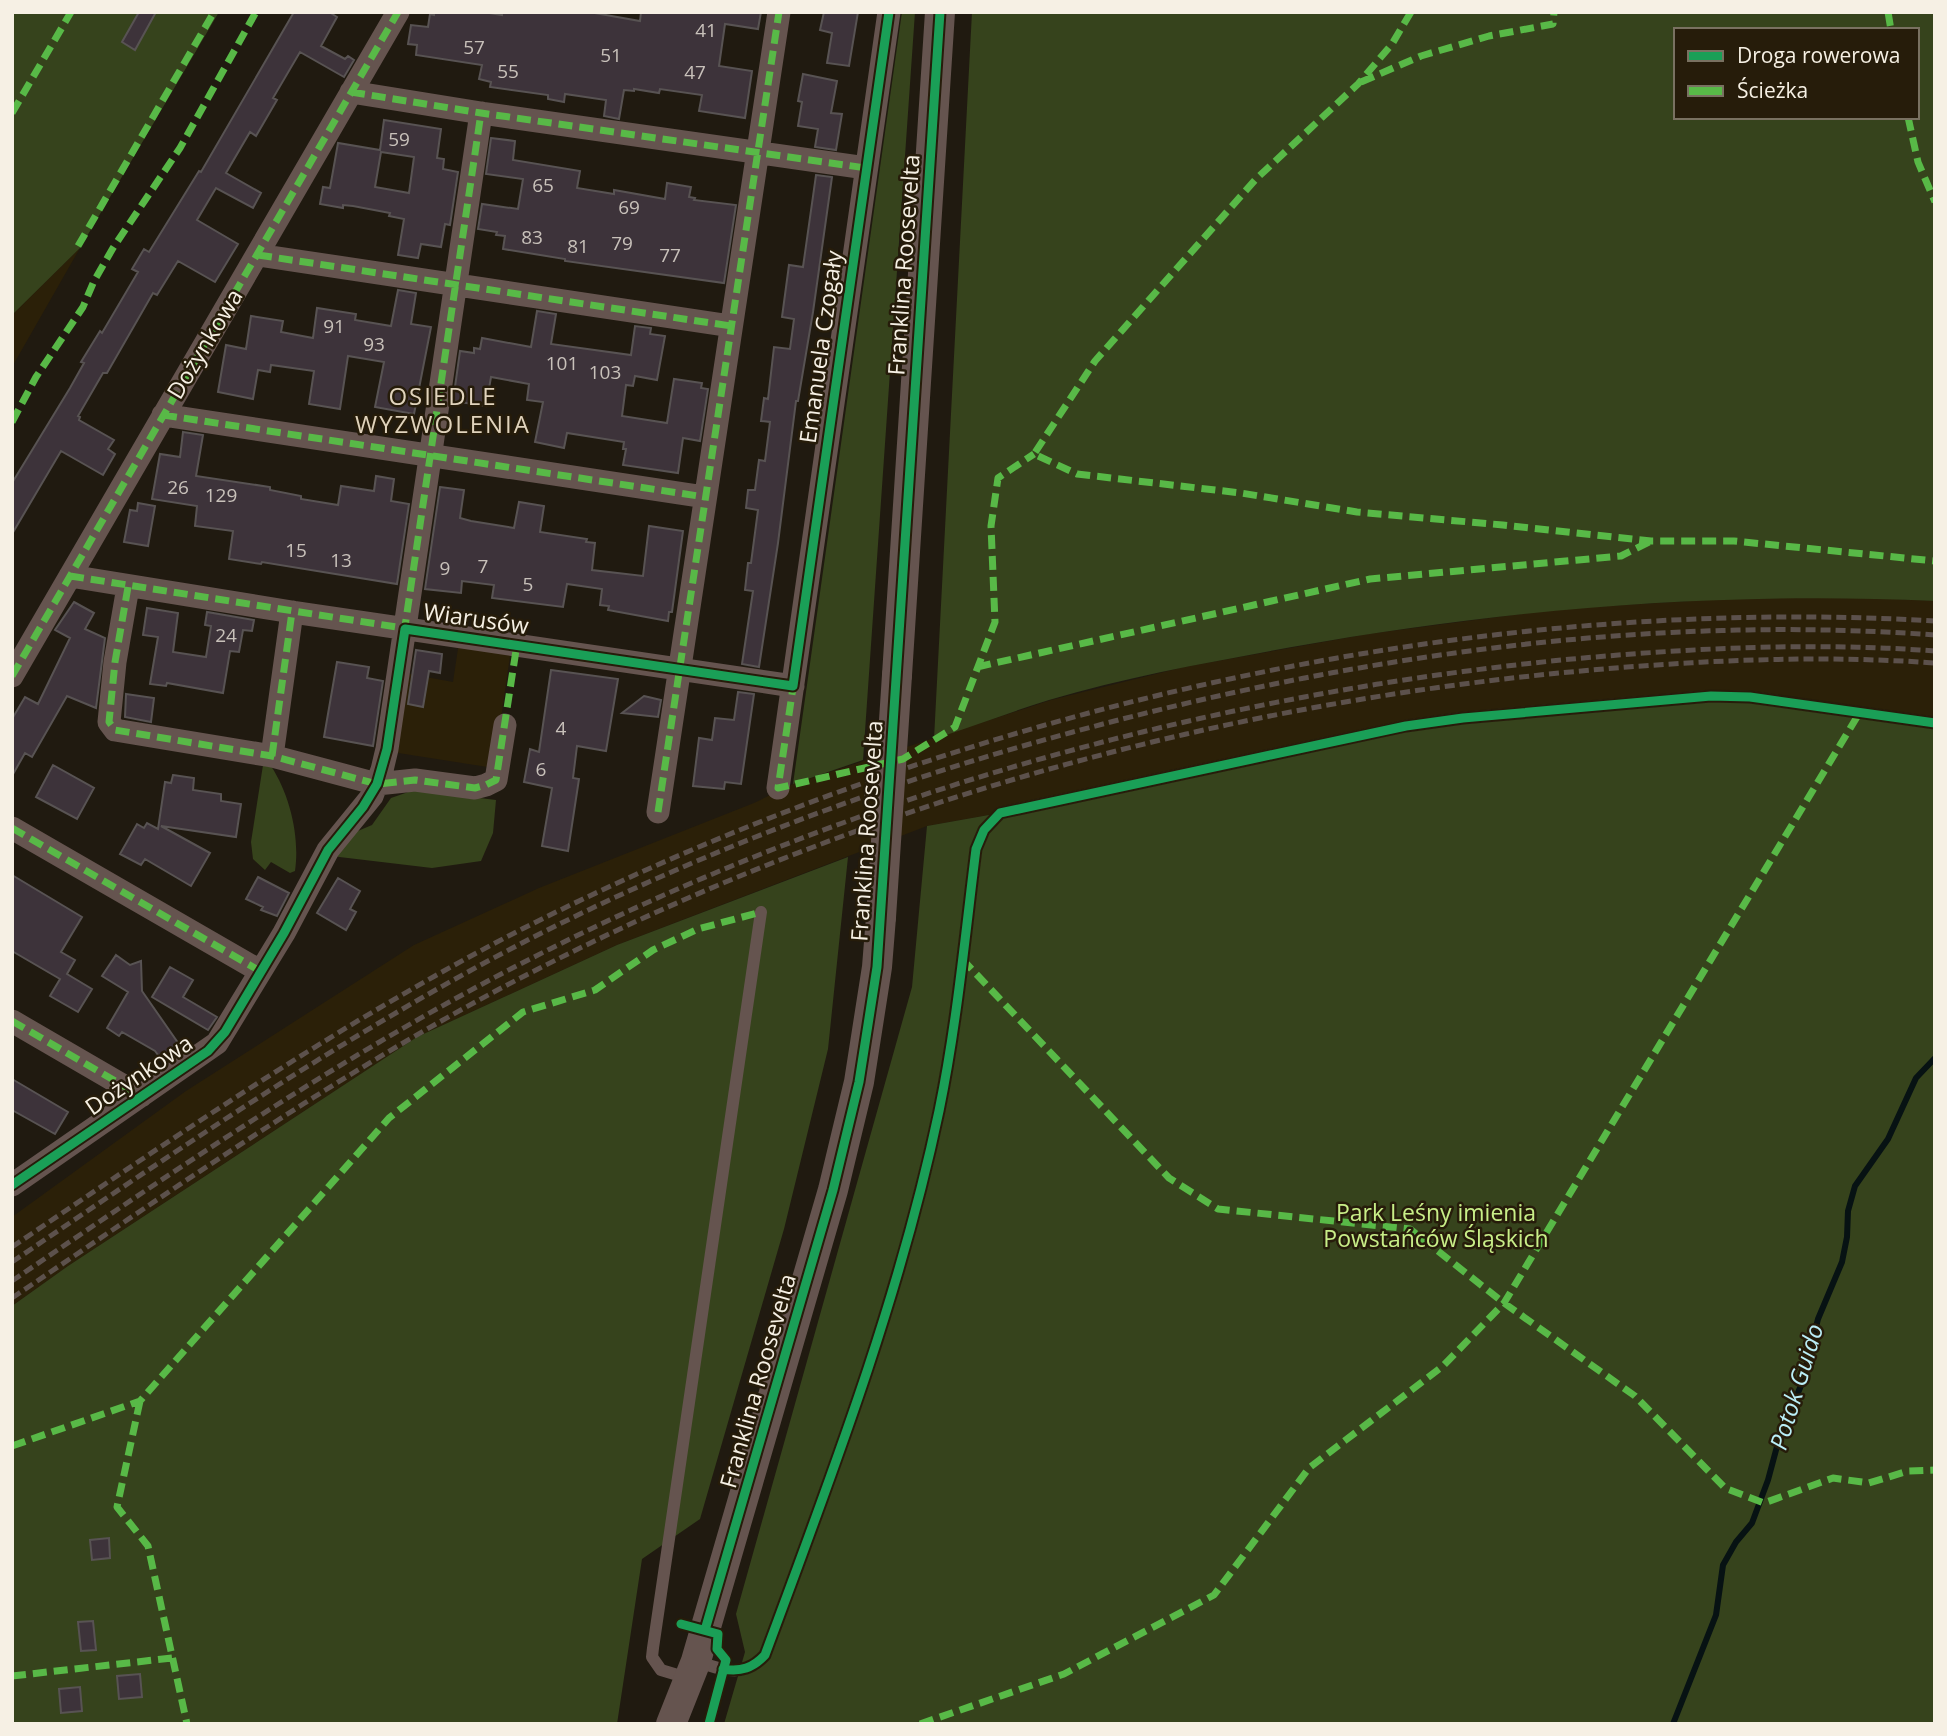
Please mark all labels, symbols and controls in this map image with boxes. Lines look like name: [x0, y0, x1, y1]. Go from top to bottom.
house number: 41: [695, 17, 717, 43]
legend: [1674, 28, 1919, 119]
house number: 57: [463, 34, 485, 60]
text: Droga rowerowa: [1737, 41, 1900, 69]
house number: 51: [600, 42, 622, 68]
house number: 55: [497, 58, 519, 84]
house number: 47: [684, 59, 706, 85]
text: Ścieżka: [1737, 76, 1808, 104]
house number: 59: [388, 126, 410, 152]
street label: Franklina Roosevelta: [879, 153, 927, 377]
house number: 65: [532, 172, 554, 198]
house number: 69: [618, 194, 640, 220]
house number: 83: [521, 224, 543, 250]
house number: 79: [611, 230, 633, 256]
house number: 81: [567, 233, 589, 259]
house number: 77: [659, 242, 681, 268]
street label: Emanuela Czogały: [791, 248, 849, 445]
street label: Dożynkowa: [159, 282, 250, 405]
house number: 91: [323, 313, 345, 339]
house number: 93: [363, 331, 385, 357]
house number: 101: [546, 350, 578, 376]
house number: 103: [589, 359, 621, 385]
district label: OSIEDLE WYZWOLENIA: [355, 379, 531, 440]
house number: 26: [167, 474, 189, 500]
house number: 129: [205, 482, 237, 508]
house number: 15: [285, 537, 307, 563]
house number: 13: [330, 547, 352, 573]
house number: 7: [478, 553, 488, 579]
house number: 9: [440, 555, 450, 581]
house number: 5: [523, 571, 533, 597]
street label: Wiarusów: [421, 595, 531, 641]
house number: 24: [215, 622, 237, 648]
house number: 4: [556, 715, 567, 741]
street label: Franklina Roosevelta: [842, 719, 890, 943]
house number: 6: [536, 756, 546, 782]
street label: Dożynkowa: [78, 1026, 199, 1122]
park label: Park Leśny imienia Powstańców Śląskich: [1323, 1196, 1549, 1254]
street label: Franklina Roosevelta: [711, 1270, 803, 1492]
water label: Potok Guido: [1761, 1320, 1830, 1454]

